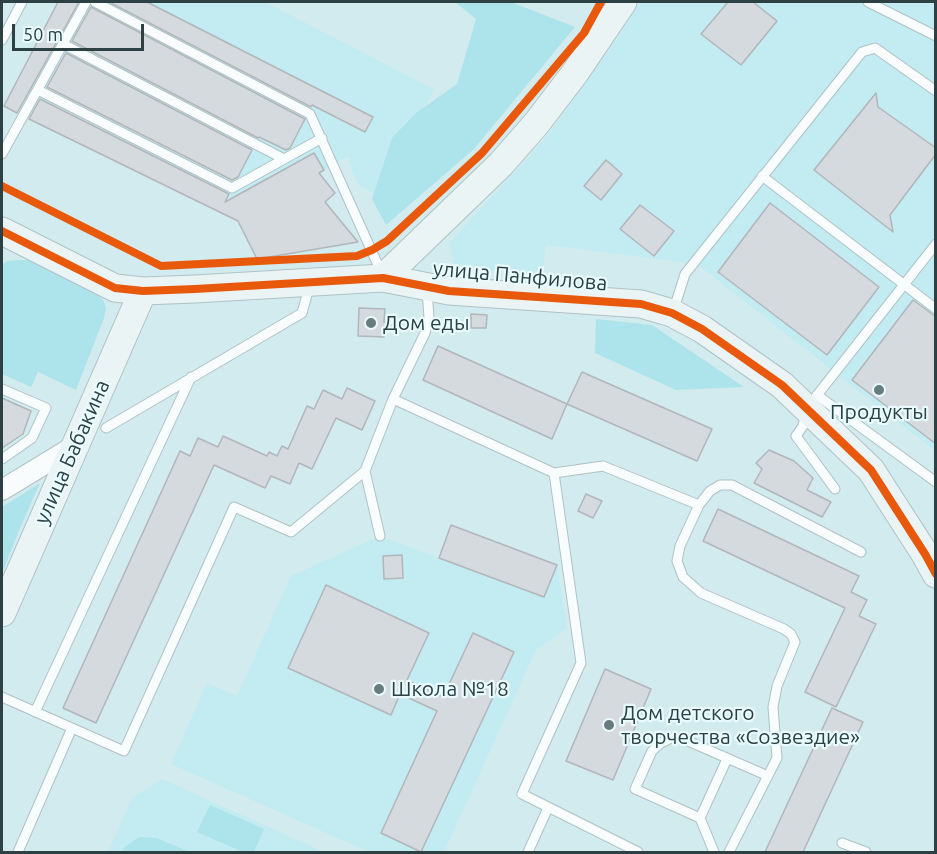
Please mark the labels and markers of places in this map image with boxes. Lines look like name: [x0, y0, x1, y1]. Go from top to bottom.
place label: Дом еды: [383, 310, 470, 336]
marker: Дом еды: [364, 316, 378, 330]
marker: Продукты: [872, 383, 886, 397]
place label: Продукты: [830, 399, 928, 425]
place label: Школа №18: [391, 676, 509, 702]
marker: Школа №18: [372, 682, 386, 696]
place label: Дом детского творчества «Созвездие»: [621, 700, 860, 750]
marker: Дом детского творчества «Созвездие»: [602, 718, 616, 732]

